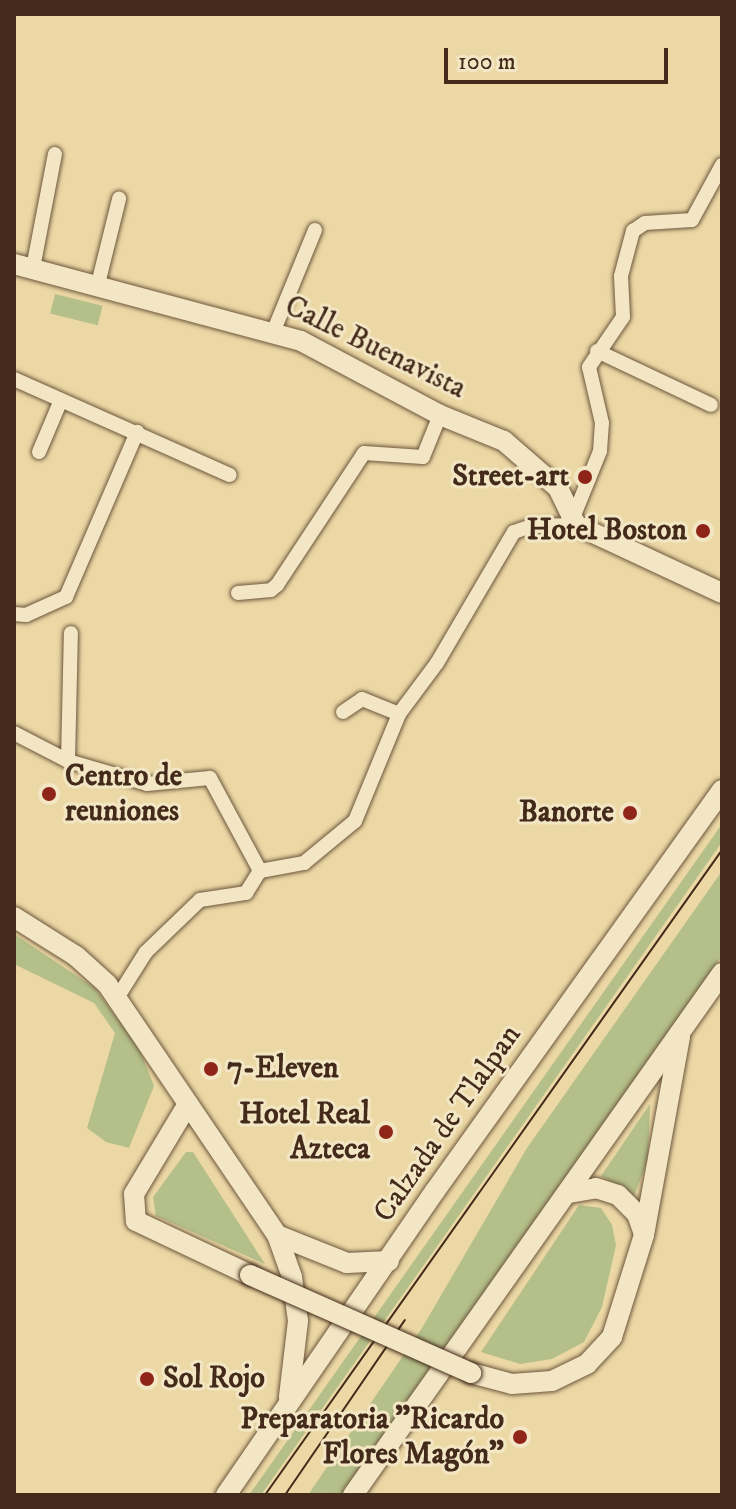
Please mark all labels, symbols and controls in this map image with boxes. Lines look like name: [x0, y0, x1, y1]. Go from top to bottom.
scale bar: [448, 32, 672, 82]
text: 100 m: [458, 47, 516, 77]
street label: Calle Buenavista: [279, 289, 471, 407]
place label: Street-art: [452, 459, 569, 495]
marker: Street-art: [576, 468, 594, 486]
place label: Hotel Boston: [527, 513, 687, 549]
marker: Hotel Boston: [694, 522, 712, 540]
place label: Centro de reuniones: [65, 759, 182, 830]
marker: Centro de reuniones: [40, 785, 58, 803]
place label: Banorte: [519, 795, 614, 831]
marker: Banorte: [621, 804, 639, 822]
street label: Calzada de Tlalpan: [367, 1018, 529, 1230]
place label: 7-Eleven: [227, 1051, 339, 1087]
marker: 7-Eleven: [202, 1060, 220, 1078]
place label: Hotel Real Azteca: [239, 1097, 370, 1168]
marker: Hotel Real Azteca: [377, 1123, 395, 1141]
place label: Sol Rojo: [163, 1361, 265, 1397]
marker: Sol Rojo: [138, 1370, 156, 1388]
place label: Preparatoria "Ricardo Flores Magón": [240, 1402, 504, 1472]
marker: Preparatoria "Ricardo Flores Magón": [511, 1428, 529, 1446]

